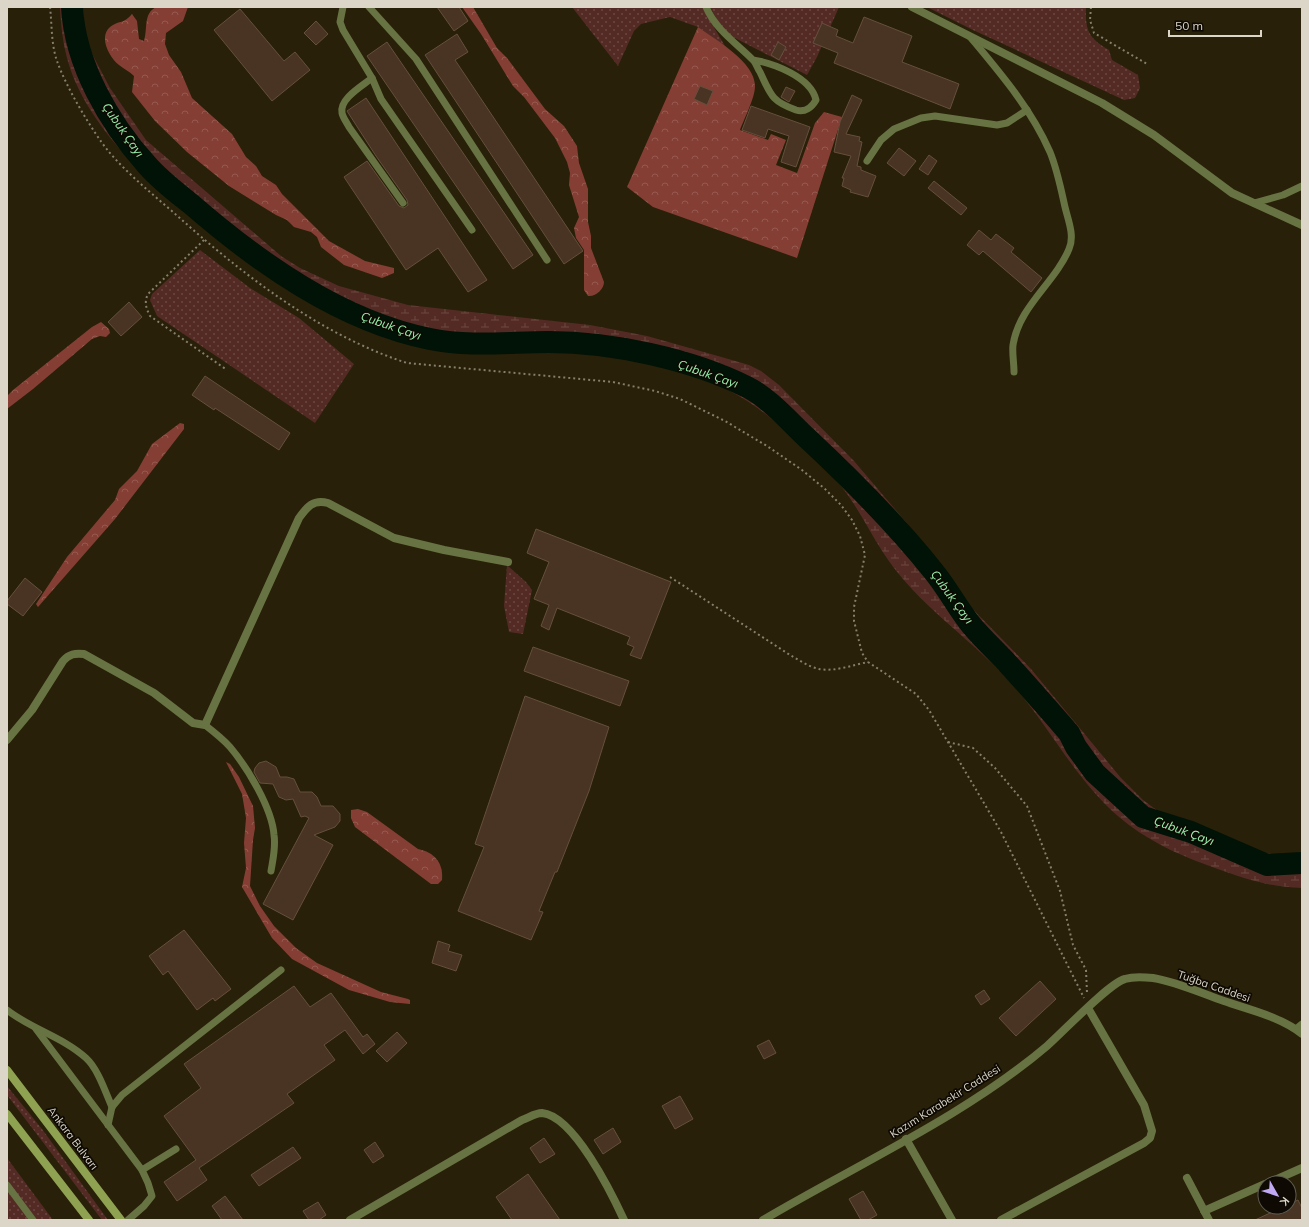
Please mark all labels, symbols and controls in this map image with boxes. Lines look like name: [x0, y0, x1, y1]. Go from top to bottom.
scale bar: [1169, 12, 1261, 38]
text: 50 m: [1175, 18, 1203, 33]
water label: Çubuk Çayı: [99, 100, 148, 160]
water label: Çubuk Çayı: [359, 308, 423, 343]
water label: Çubuk Çayı: [676, 356, 740, 391]
water label: Çubuk Çayı: [928, 567, 977, 627]
water label: Çubuk Çayı: [1152, 813, 1216, 848]
street label: Tuğba Caddesi: [1176, 967, 1252, 1005]
street label: Kazım Karabekir Caddesi: [887, 1061, 1003, 1141]
street label: Ankara Bulvarı: [45, 1104, 101, 1172]
north arrow: [1257, 1175, 1297, 1215]
text: K: [1277, 1194, 1293, 1209]

